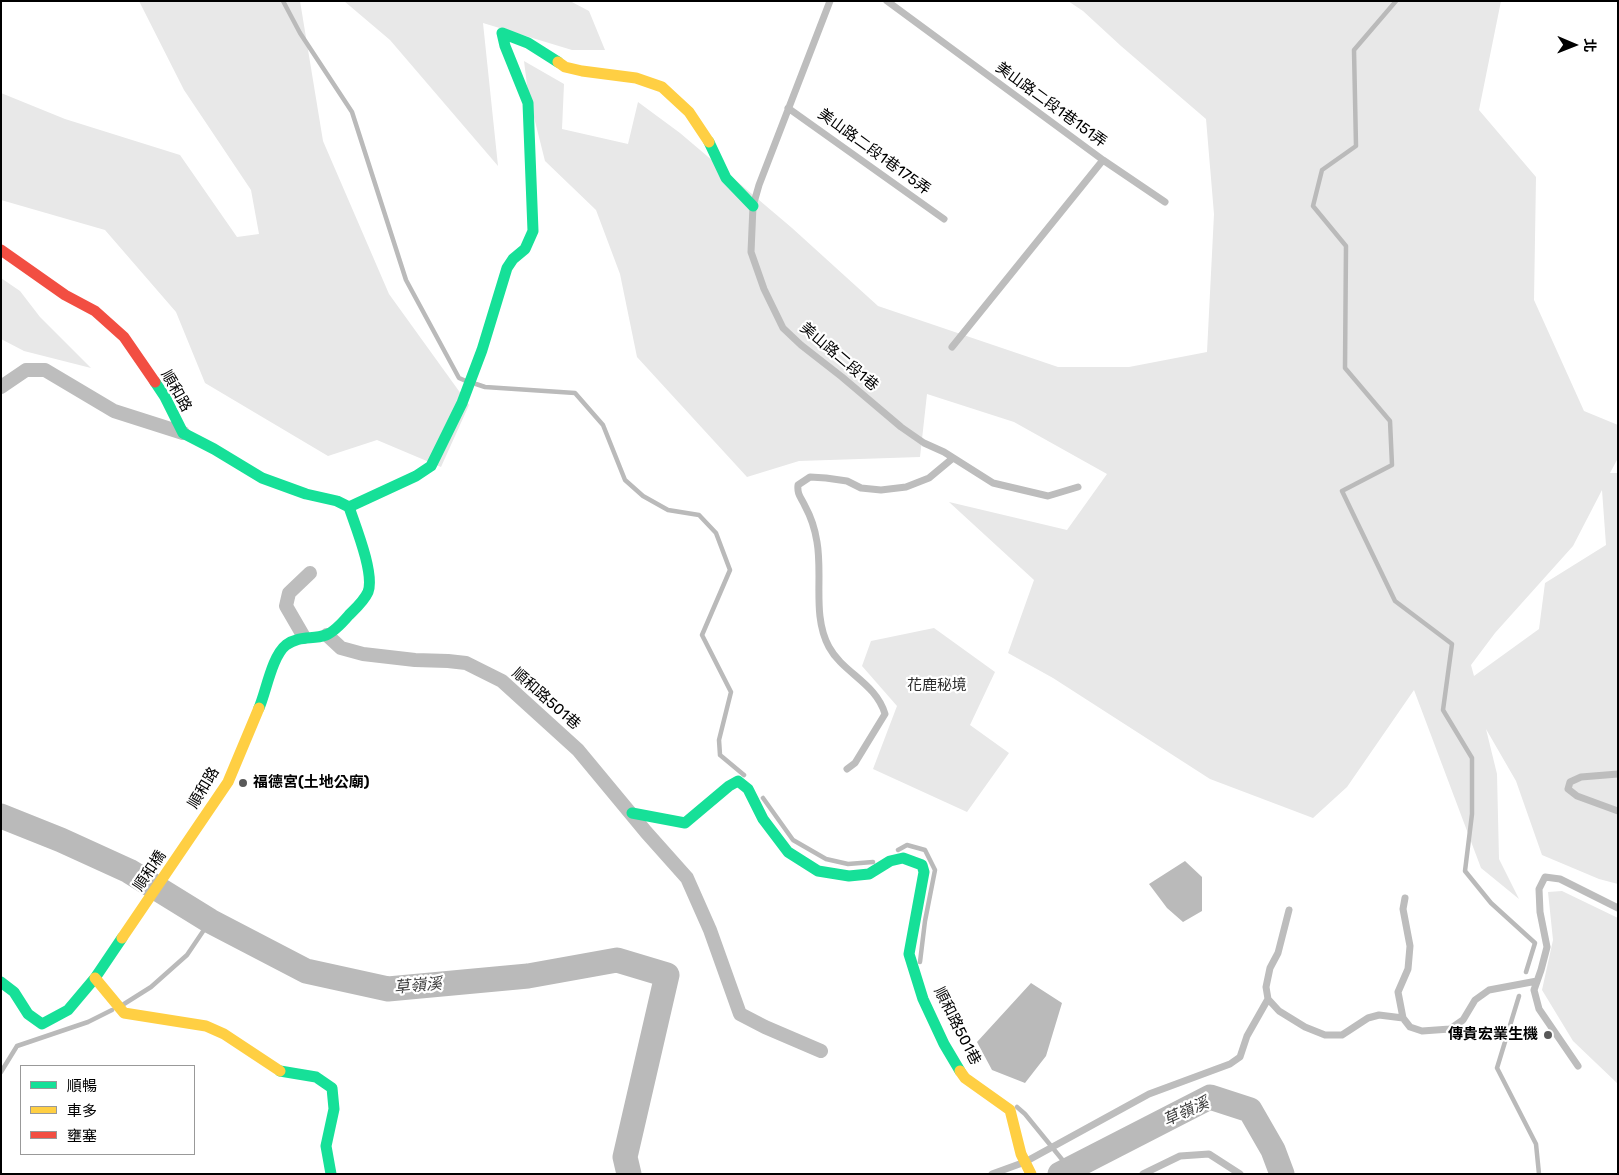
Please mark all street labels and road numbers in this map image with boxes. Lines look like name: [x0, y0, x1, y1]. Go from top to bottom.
street label: 美山路二段1巷151弄: [992, 59, 1110, 151]
street label: 美山路二段1巷175弄: [814, 105, 934, 199]
street label: 美山路二段1巷: [796, 319, 882, 395]
street label: 順和路: [157, 367, 195, 415]
street label: 順和路501巷: [508, 664, 584, 734]
street label: 順和路: [185, 764, 223, 812]
street label: 順和橋: [130, 847, 170, 895]
street label: 順和路501巷: [930, 984, 984, 1068]

